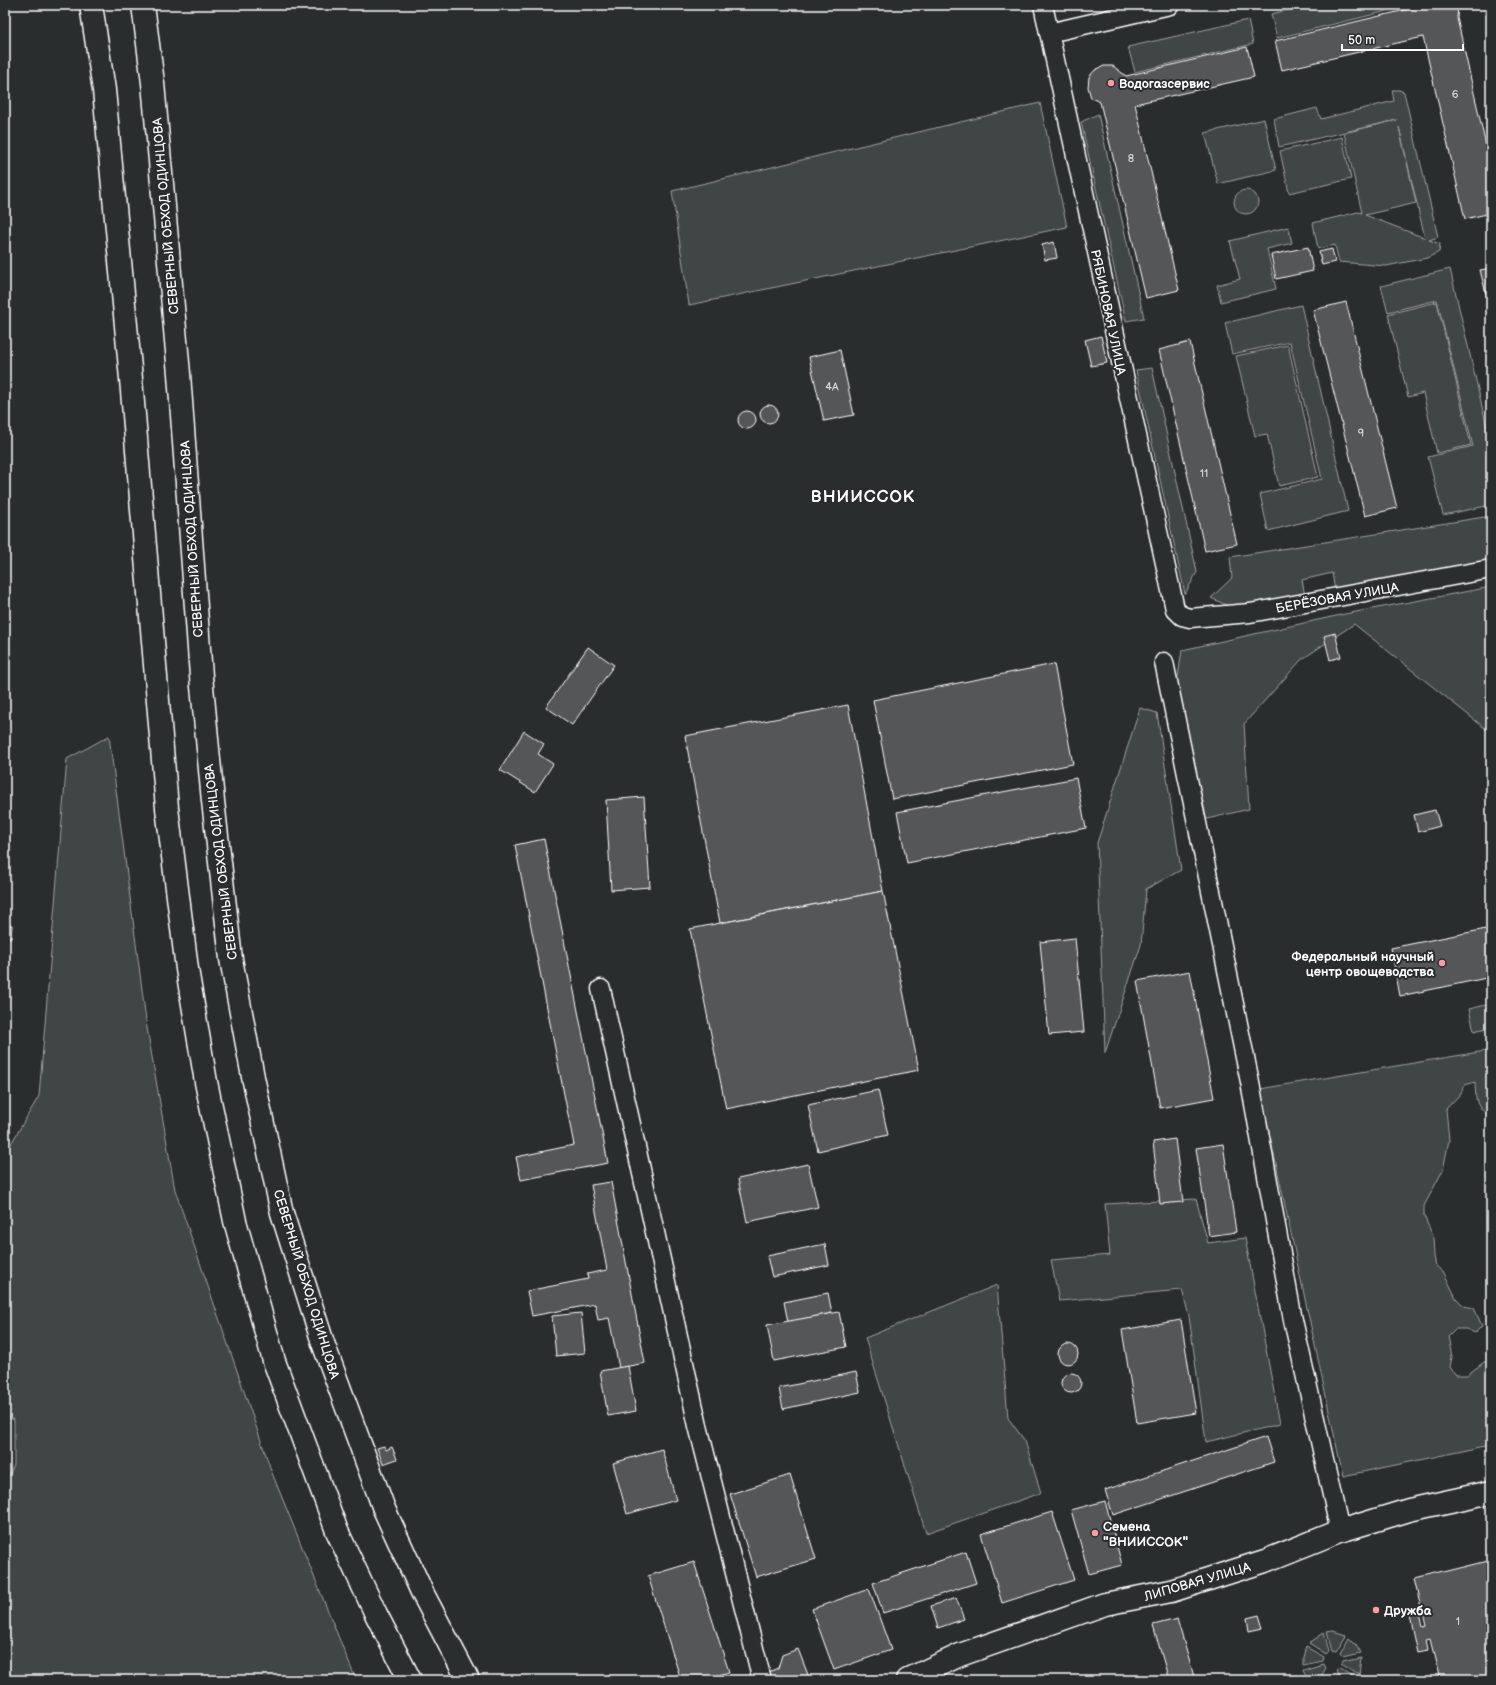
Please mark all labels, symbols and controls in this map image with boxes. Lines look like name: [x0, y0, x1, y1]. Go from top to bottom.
scale bar: [1342, 26, 1463, 52]
text: 50 m: [1348, 33, 1375, 48]
place label: Водогазсервис: [1119, 76, 1210, 92]
marker: Водогазсервис: [1106, 78, 1116, 88]
house number: 6: [1452, 88, 1459, 101]
street label: СЕВЕРНЫЙ ОБХОД ОДИНЦОВА: [149, 117, 183, 315]
house number: 8: [1128, 152, 1134, 165]
street label: РЯБИНОВАЯ УЛИЦА: [1087, 248, 1129, 377]
house number: 4А: [825, 380, 839, 393]
house number: 9: [1358, 427, 1364, 440]
street label: СЕВЕРНЫЙ ОБХОД ОДИНЦОВА: [177, 440, 207, 638]
house number: 11: [1200, 467, 1208, 480]
district label: ВНИИССОК: [811, 487, 915, 507]
street label: БЕРЁЗОВАЯ УЛИЦА: [1275, 579, 1400, 617]
street label: СЕВЕРНЫЙ ОБХОД ОДИНЦОВА: [201, 763, 241, 961]
place label: Федеральный научный центр овощеводства: [1292, 949, 1434, 980]
marker: Федеральный научный центр овощеводства: [1437, 958, 1447, 968]
street label: СЕВЕРНЫЙ ОБХОД ОДИНЦОВА: [270, 1188, 343, 1381]
place label: Семена "ВНИИССОК": [1103, 1519, 1188, 1550]
marker: Семена "ВНИИССОК": [1090, 1528, 1100, 1538]
street label: ЛИПОВАЯ УЛИЦА: [1141, 1559, 1252, 1605]
place label: Дружба: [1384, 1603, 1432, 1619]
marker: Дружба: [1371, 1605, 1381, 1615]
house number: 1: [1456, 1615, 1460, 1628]

